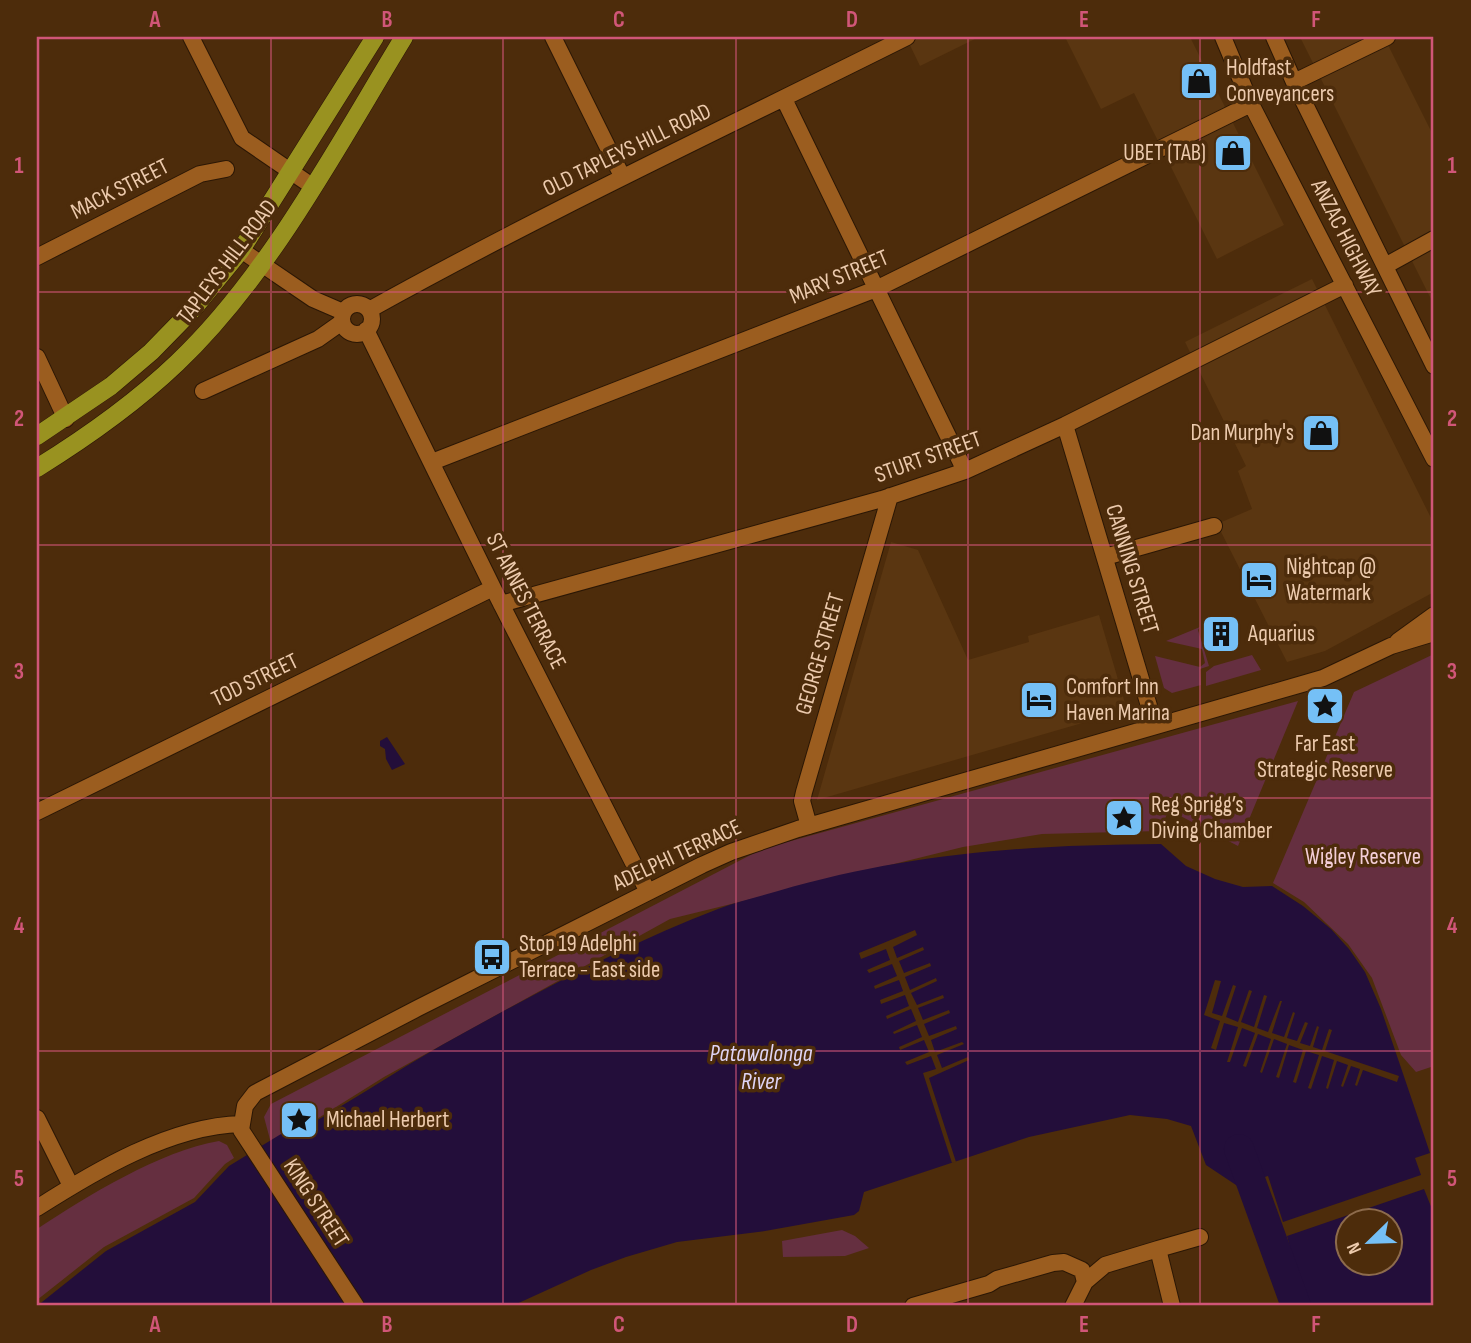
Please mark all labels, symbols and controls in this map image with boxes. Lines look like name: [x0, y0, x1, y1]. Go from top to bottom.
text: A: [149, 6, 162, 34]
text: B: [382, 6, 393, 34]
text: C: [613, 6, 625, 34]
text: D: [846, 6, 858, 34]
text: E: [1079, 6, 1089, 34]
text: F: [1311, 6, 1321, 34]
place label: Holdfast Conveyancers: [1226, 54, 1334, 108]
shop icon: Holdfast Conveyancers: [1178, 60, 1220, 102]
street label: OLD TAPLEYS HILL ROAD: [538, 97, 716, 203]
shop icon: UBET (TAB): [1212, 132, 1254, 174]
place label: UBET (TAB): [1123, 139, 1206, 167]
text: 1: [14, 152, 24, 180]
street label: MACK STREET: [66, 152, 174, 226]
text: 1: [1447, 152, 1457, 180]
street label: ANZAC HIGHWAY: [1304, 174, 1388, 302]
street label: TAPLEYS HILL ROAD: [171, 194, 283, 330]
street label: MARY STREET: [785, 244, 893, 310]
text: 2: [14, 405, 24, 433]
text: 2: [1447, 405, 1457, 433]
shop icon: Dan Murphy's: [1300, 412, 1342, 454]
place label: Dan Murphy's: [1191, 419, 1294, 447]
street label: STURT STREET: [871, 425, 985, 489]
street label: CANNING STREET: [1099, 501, 1165, 637]
street label: ST ANNES TERRACE: [480, 528, 572, 674]
place label: Nightcap @ Watermark: [1286, 553, 1376, 607]
hotel icon: Nightcap @ Watermark: [1238, 559, 1280, 601]
street label: GEORGE STREET: [789, 590, 851, 718]
building icon: Aquarius: [1200, 613, 1242, 655]
place label: Aquarius: [1247, 620, 1315, 648]
street label: TOD STREET: [207, 647, 303, 713]
text: 3: [14, 658, 24, 686]
text: 3: [1447, 658, 1457, 686]
place label: Comfort Inn Haven Marina: [1066, 673, 1170, 727]
hotel icon: Comfort Inn Haven Marina: [1018, 679, 1060, 721]
place icon: Far East Strategic Reserve: [1304, 685, 1346, 727]
place label: Far East Strategic Reserve: [1257, 730, 1393, 784]
place label: Reg Sprigg’s Diving Chamber: [1151, 791, 1273, 845]
place icon: Reg Sprigg’s Diving Chamber: [1103, 797, 1145, 839]
street label: ADELPHI TERRACE: [607, 813, 746, 897]
park label: Wigley Reserve: [1305, 843, 1421, 871]
text: 4: [14, 912, 25, 940]
text: 4: [1447, 912, 1458, 940]
place label: Stop 19 Adelphi Terrace - East side: [519, 930, 660, 984]
bus stop icon: Stop 19 Adelphi Terrace - East side: [471, 936, 513, 978]
water label: Patawalonga River: [710, 1039, 813, 1096]
place icon: Michael Herbert: [278, 1099, 320, 1141]
place label: Michael Herbert: [326, 1106, 449, 1134]
street label: KING STREET: [277, 1154, 355, 1252]
text: 5: [14, 1165, 24, 1193]
text: 5: [1447, 1165, 1457, 1193]
north arrow: [1334, 1206, 1404, 1276]
text: N: [1342, 1239, 1367, 1257]
text: A: [149, 1311, 162, 1339]
text: B: [382, 1311, 393, 1339]
text: C: [613, 1311, 625, 1339]
text: D: [846, 1311, 858, 1339]
text: E: [1079, 1311, 1089, 1339]
text: F: [1311, 1311, 1321, 1339]

